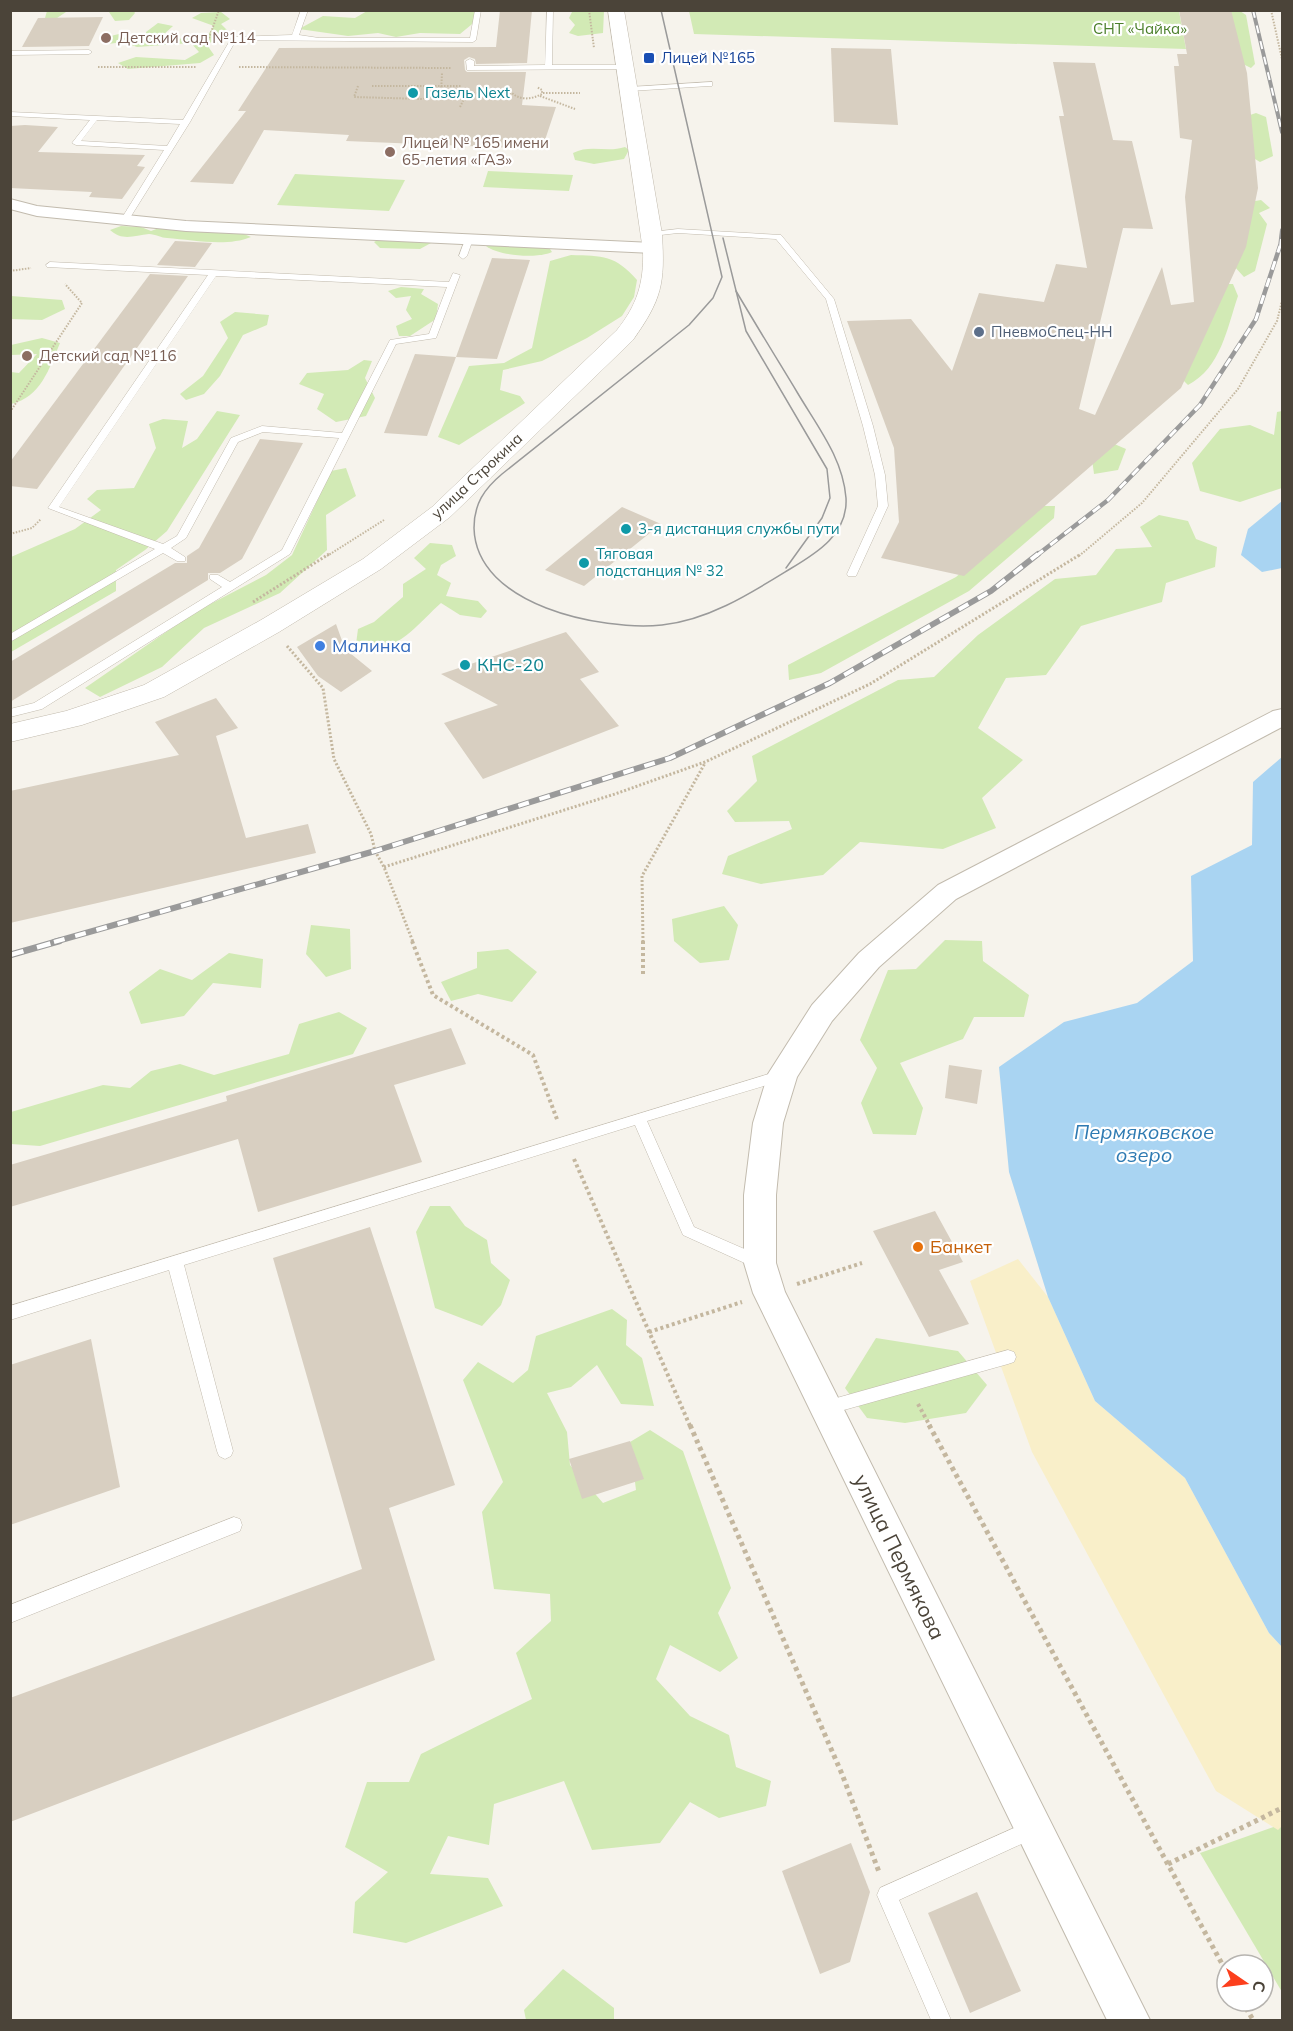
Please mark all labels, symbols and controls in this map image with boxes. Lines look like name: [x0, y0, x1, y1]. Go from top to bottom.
park label: СНТ «Чайка»: [1093, 19, 1187, 38]
place label: Детский сад №114: [118, 28, 256, 47]
marker: Детский сад №114: [99, 31, 113, 45]
place label: Лицей №165: [661, 48, 755, 67]
marker: Лицей №165: [642, 51, 656, 65]
place label: Газель Next: [425, 83, 510, 102]
marker: Газель Next: [406, 86, 420, 100]
place label: Лицей № 165 имени 65-летия «ГАЗ»: [402, 133, 549, 169]
marker: Лицей № 165 имени 65-летия «ГАЗ»: [383, 145, 397, 159]
place label: ПневмоСпец-НН: [991, 322, 1113, 341]
marker: ПневмоСпец-НН: [972, 325, 986, 339]
place label: Детский сад №116: [39, 346, 177, 365]
marker: Детский сад №116: [20, 349, 34, 363]
street label: улица Строкина: [427, 429, 526, 523]
place label: 3-я дистанция службы пути: [638, 519, 840, 538]
marker: 3-я дистанция службы пути: [619, 522, 633, 536]
place label: Тяговая подстанция № 32: [596, 544, 724, 580]
marker: Тяговая подстанция № 32: [577, 556, 591, 570]
place label: Малинка: [332, 634, 411, 657]
marker: Малинка: [313, 639, 327, 653]
place label: КНС-20: [477, 653, 544, 676]
marker: КНС-20: [458, 658, 472, 672]
water label: Пермяковское озеро: [1074, 1119, 1214, 1167]
place label: Банкет: [930, 1235, 993, 1258]
marker: Банкет: [911, 1240, 925, 1254]
street label: улица Пермякова: [849, 1470, 951, 1644]
north arrow: [1215, 1953, 1275, 2013]
text: С: [1249, 1979, 1271, 1994]

